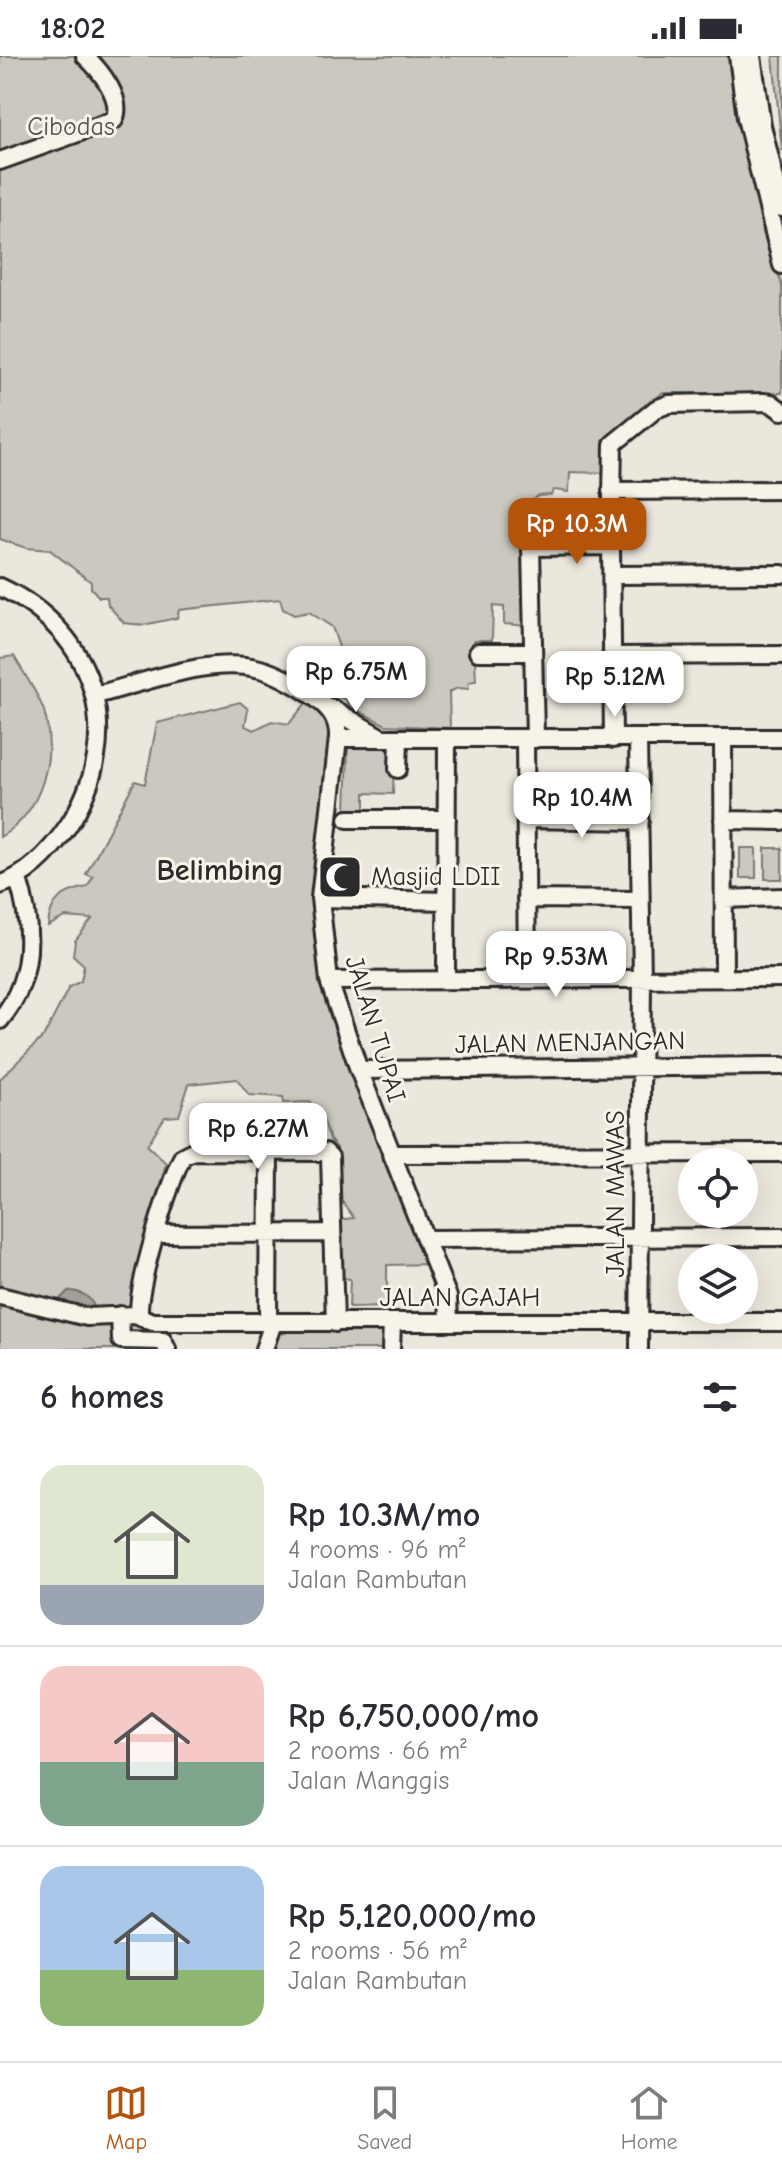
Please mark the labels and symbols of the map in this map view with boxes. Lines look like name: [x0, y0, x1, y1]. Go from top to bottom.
park label: Cibodas: [27, 112, 115, 142]
pin: Rp 10.3M: [494, 498, 660, 566]
pin: Rp 6.75M: [273, 646, 439, 714]
pin: Rp 5.12M: [532, 651, 698, 719]
pin: Rp 10.4M: [499, 772, 665, 840]
district label: Belimbing: [156, 853, 284, 888]
mosque icon: Masjid LDII: [316, 853, 364, 901]
place label: Masjid LDII: [371, 862, 501, 892]
pin: Rp 9.53M: [473, 931, 639, 999]
street label: JALAN TUPAI: [339, 952, 411, 1106]
street label: JALAN MENJANGAN: [455, 1026, 685, 1060]
pin: Rp 6.27M: [175, 1103, 341, 1171]
street label: JALAN MAWAS: [601, 1110, 631, 1278]
street label: JALAN GAJAH: [380, 1283, 540, 1313]

